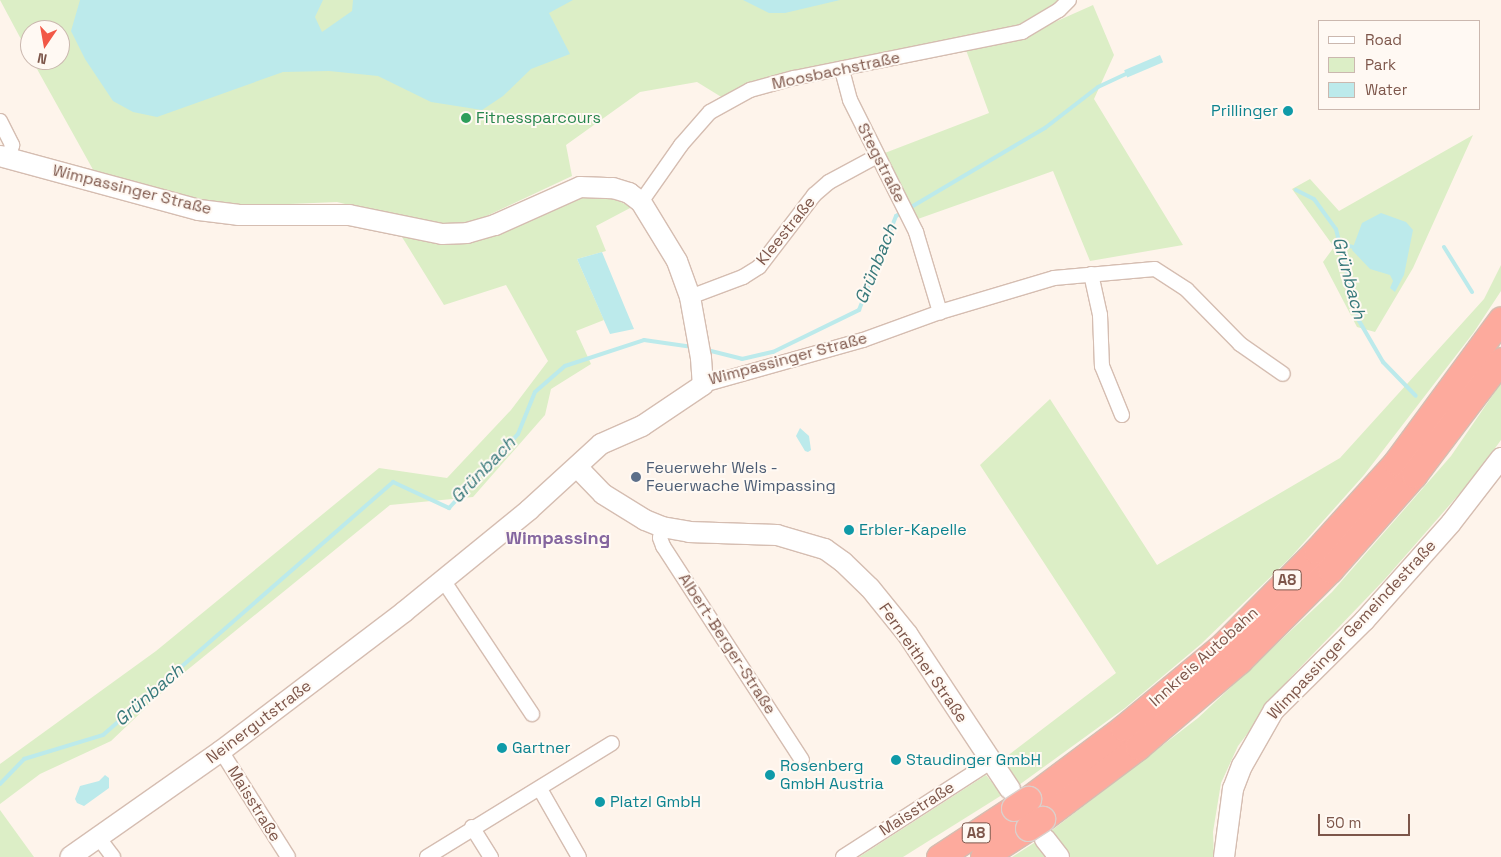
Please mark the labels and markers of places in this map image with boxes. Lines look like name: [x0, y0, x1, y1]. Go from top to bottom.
place label: Prillinger: [1211, 101, 1278, 121]
marker: Prillinger: [1282, 105, 1294, 117]
place label: Fitnessparcours: [476, 108, 601, 128]
marker: Fitnessparcours: [460, 112, 472, 124]
place label: Feuerwehr Wels - Feuerwache Wimpassing: [646, 458, 836, 496]
marker: Feuerwehr Wels - Feuerwache Wimpassing: [630, 471, 642, 483]
place label: Erbler-Kapelle: [859, 520, 967, 540]
marker: Erbler-Kapelle: [843, 524, 855, 536]
place label: Gartner: [512, 738, 570, 758]
marker: Gartner: [496, 742, 508, 754]
place label: Staudinger GmbH: [906, 750, 1041, 770]
marker: Staudinger GmbH: [890, 754, 902, 766]
place label: Rosenberg GmbH Austria: [780, 756, 884, 794]
marker: Rosenberg GmbH Austria: [764, 769, 776, 781]
place label: Platzl GmbH: [610, 792, 701, 812]
marker: Platzl GmbH: [594, 796, 606, 808]

